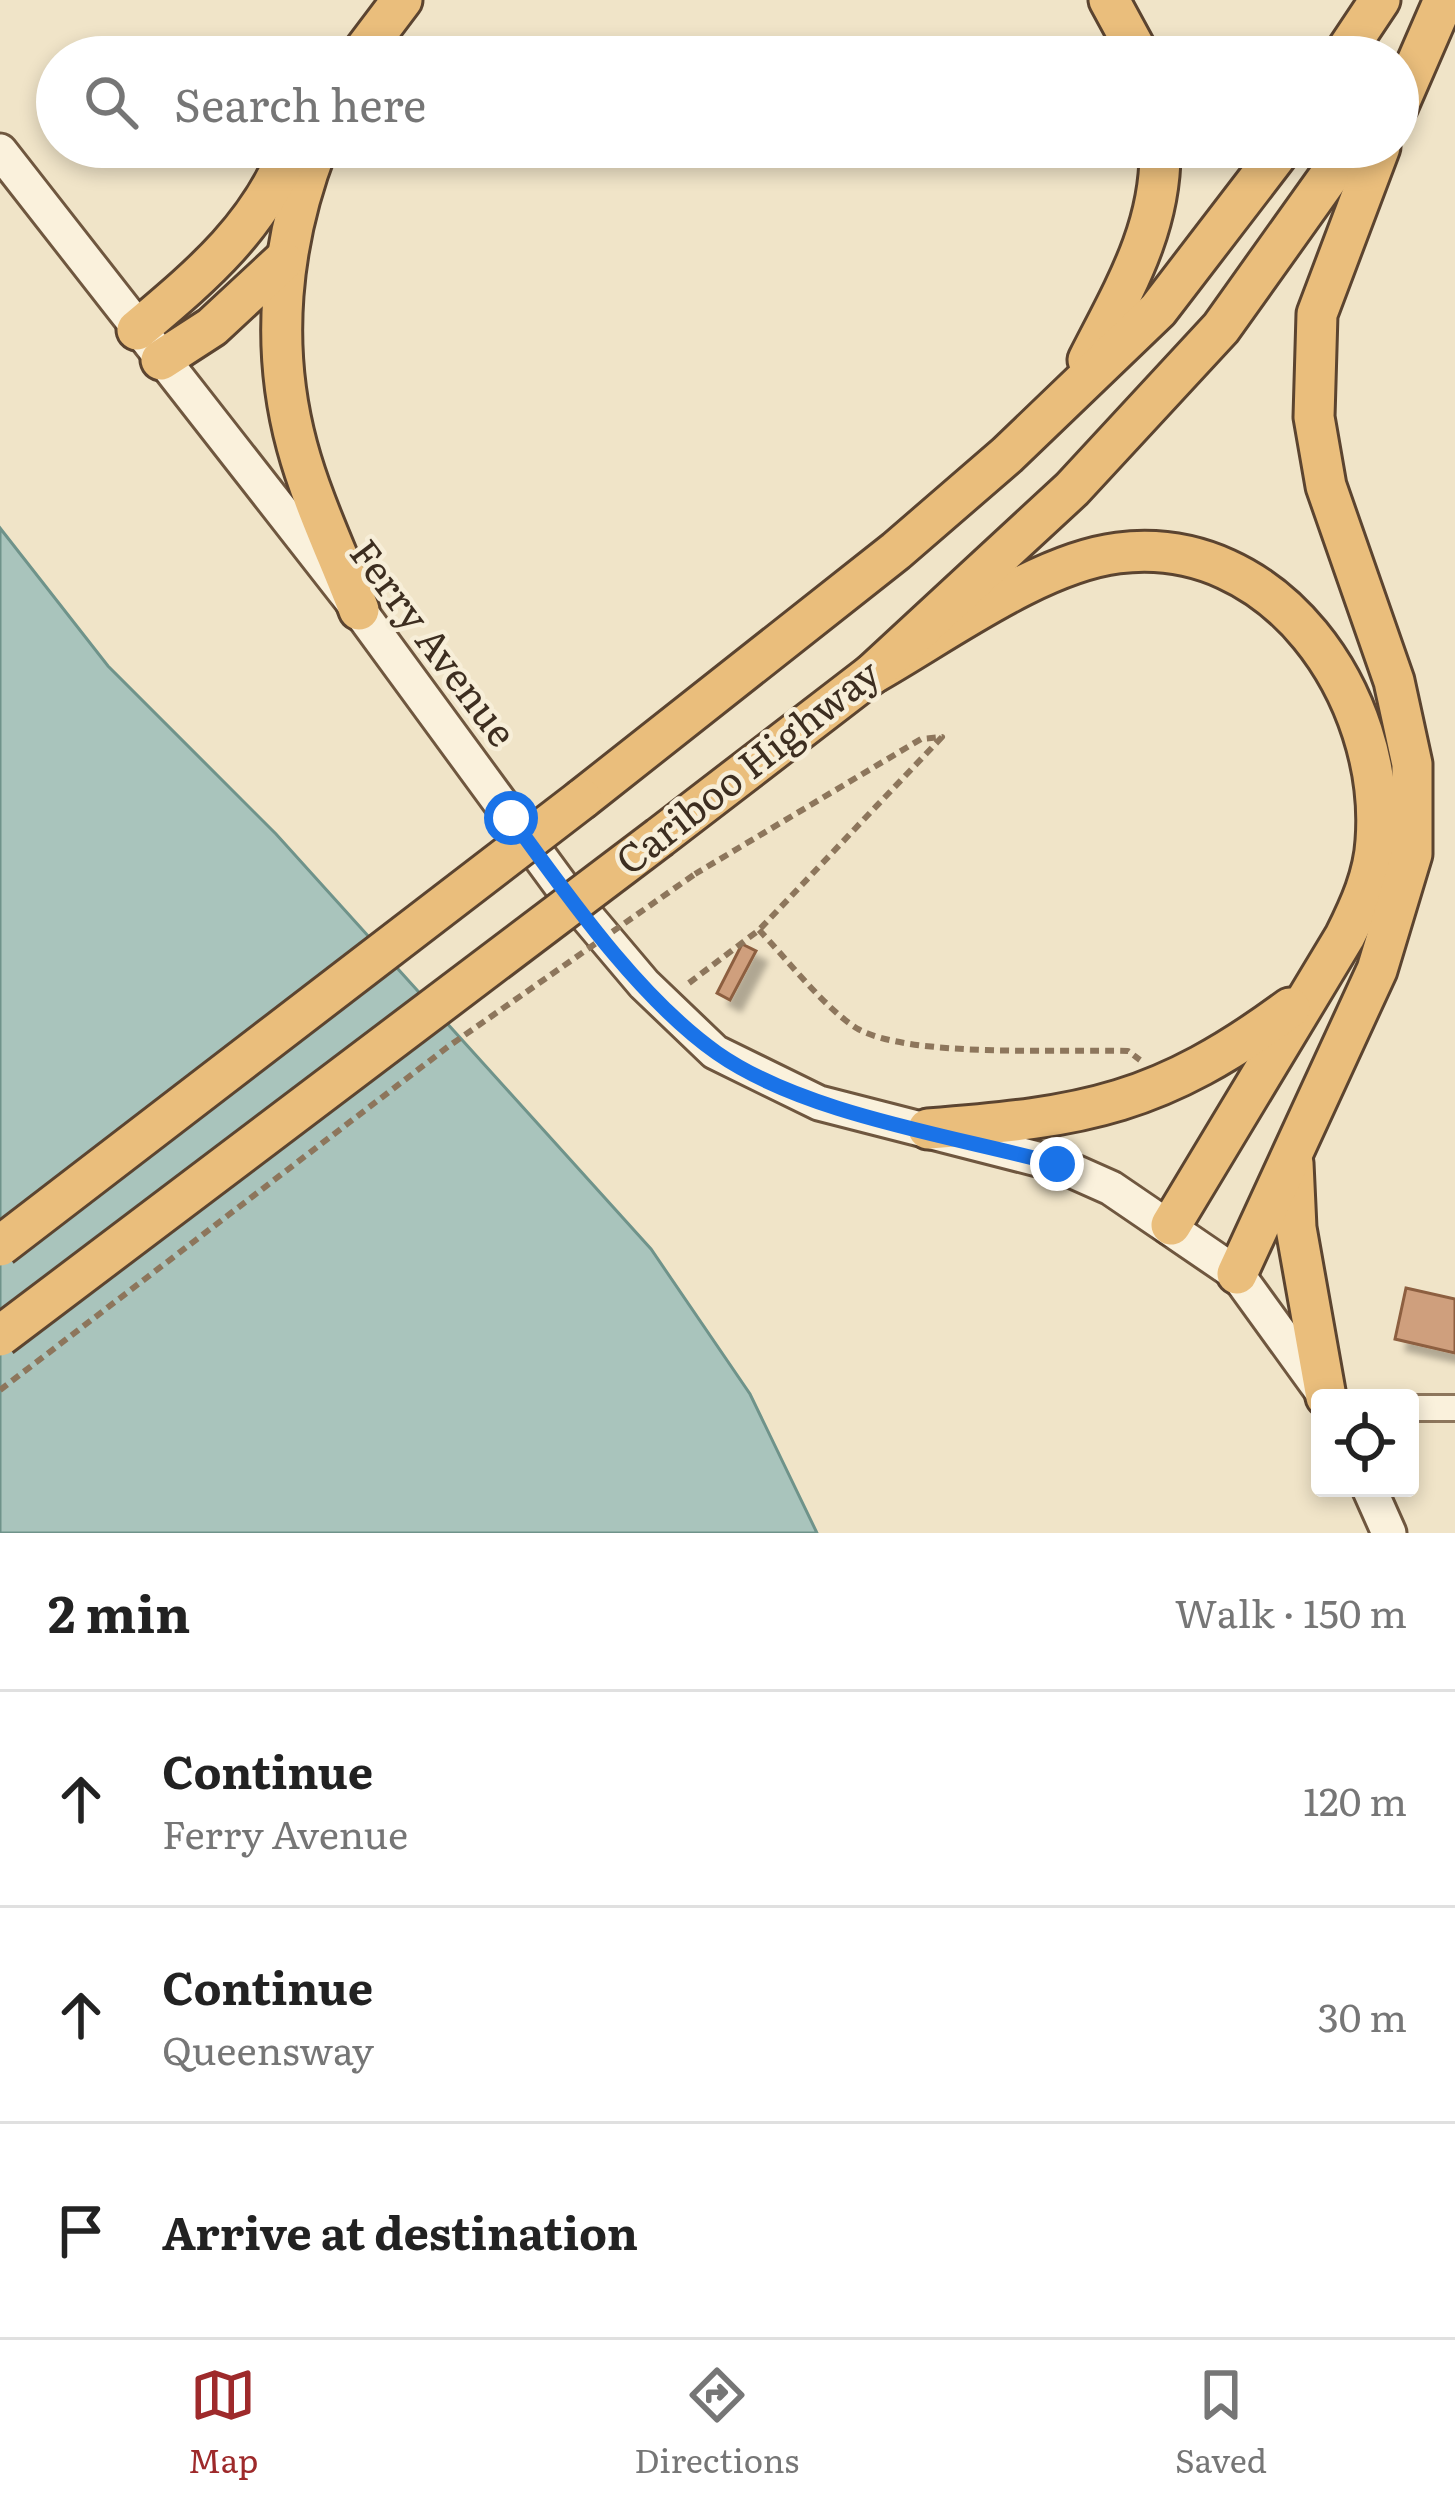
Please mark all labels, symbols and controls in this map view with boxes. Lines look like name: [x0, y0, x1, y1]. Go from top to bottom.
search box: [36, 36, 1419, 168]
icon: search: [78, 69, 144, 135]
text: Search here: [174, 69, 426, 136]
street label: Ferry Avenue: [338, 525, 533, 757]
street label: Cariboo Highway: [602, 643, 891, 886]
route start: [484, 791, 538, 845]
route end: [1030, 1137, 1084, 1191]
map controls: [1311, 1389, 1419, 1497]
button: locate: [1311, 1389, 1419, 1497]
text: 2 min: [48, 1573, 191, 1649]
text: Walk · 150 m: [1175, 1582, 1407, 1640]
text: Continue: [162, 1736, 373, 1803]
icon: ahead: [48, 1766, 114, 1832]
text: 120 m: [1303, 1770, 1407, 1828]
text: Ferry Avenue: [162, 1803, 408, 1861]
text: Continue: [162, 1952, 373, 2019]
icon: ahead: [48, 1982, 114, 2048]
text: 30 m: [1318, 1986, 1407, 2044]
text: Queensway: [162, 2019, 374, 2077]
text: Arrive at destination: [162, 2197, 638, 2264]
icon: arrive: [48, 2198, 114, 2264]
tab: Map: [188, 2362, 258, 2483]
tab: Directions: [634, 2362, 799, 2483]
tab: Saved: [1175, 2362, 1267, 2483]

